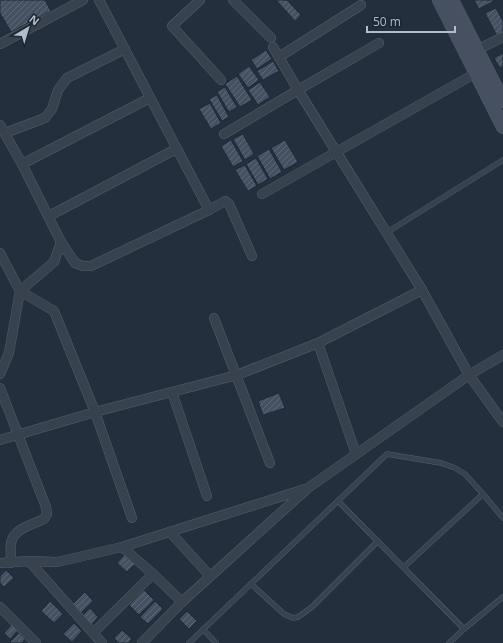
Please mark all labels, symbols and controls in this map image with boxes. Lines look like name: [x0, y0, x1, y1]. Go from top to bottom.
north arrow: [8, 8, 48, 48]
scale bar: [367, 8, 455, 34]
text: N: [26, 11, 43, 28]
text: 50 m: [373, 13, 401, 30]

